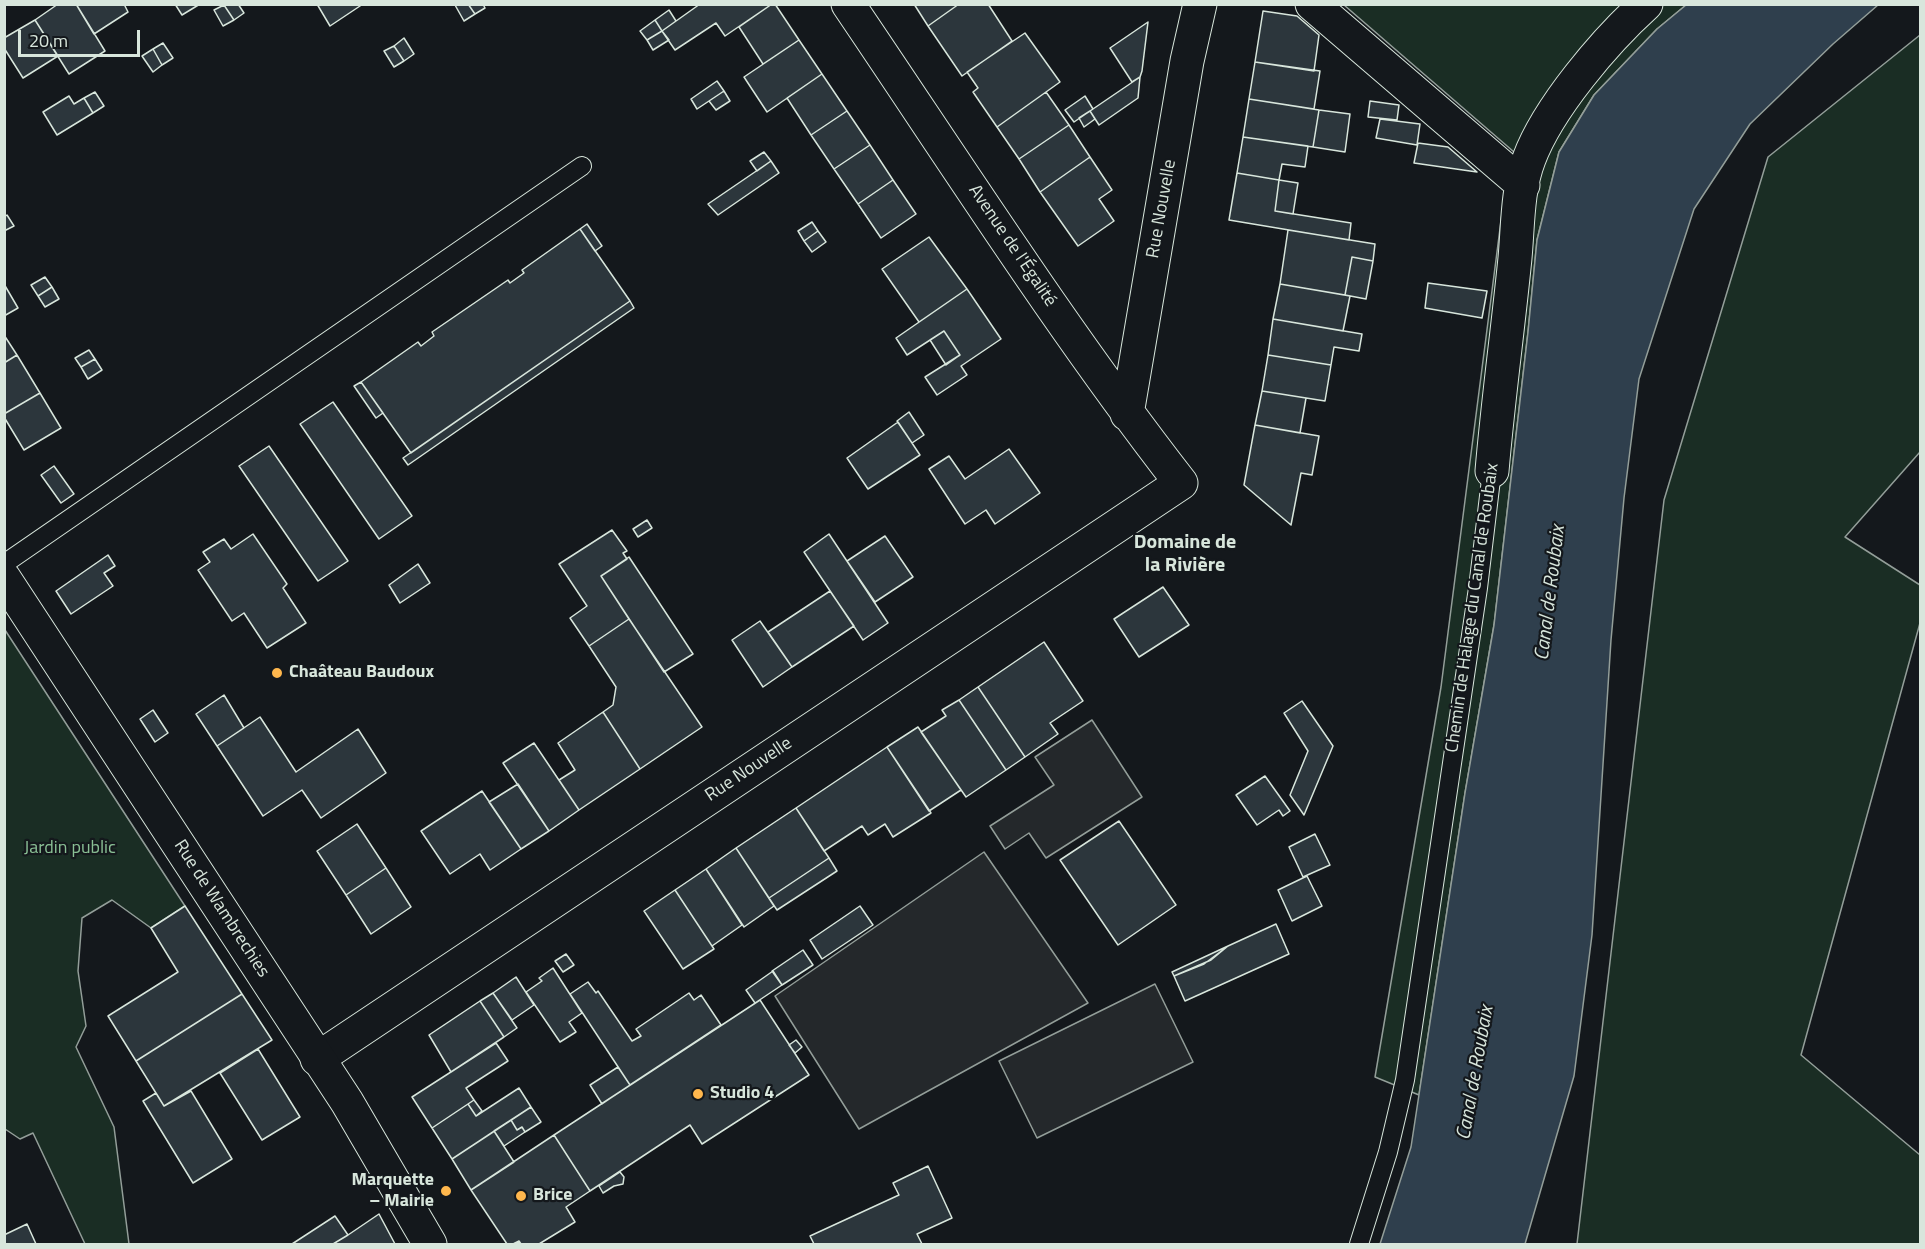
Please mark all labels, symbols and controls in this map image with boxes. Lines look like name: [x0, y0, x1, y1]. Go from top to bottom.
scale bar: [21, 18, 142, 56]
text: 20 m: [29, 27, 68, 54]
street label: Rue Nouvelle: [1143, 158, 1181, 260]
street label: Avenue de l'Égalité: [963, 181, 1061, 311]
street label: Chemin de Halage du Canal de Roubaix: [1442, 462, 1504, 754]
water label: Canal de Roubaix: [1531, 524, 1571, 662]
district label: Domaine de la Rivière: [1134, 531, 1236, 578]
place label: Chaâteau Baudoux: [289, 662, 434, 684]
marker: Chaâteau Baudoux: [270, 666, 284, 680]
street label: Rue Nouvelle: [702, 733, 796, 807]
street label: Rue de Wambrechies: [169, 836, 273, 982]
park label: Jardin public: [24, 838, 116, 860]
water label: Canal de Roubaix: [1452, 1004, 1500, 1142]
place label: Studio 4: [710, 1083, 774, 1105]
marker: Studio 4: [691, 1087, 705, 1101]
place label: Marquette – Mairie: [351, 1170, 434, 1212]
marker: Marquette – Mairie: [439, 1184, 453, 1198]
place label: Brice: [533, 1185, 572, 1207]
marker: Brice: [514, 1189, 528, 1203]

